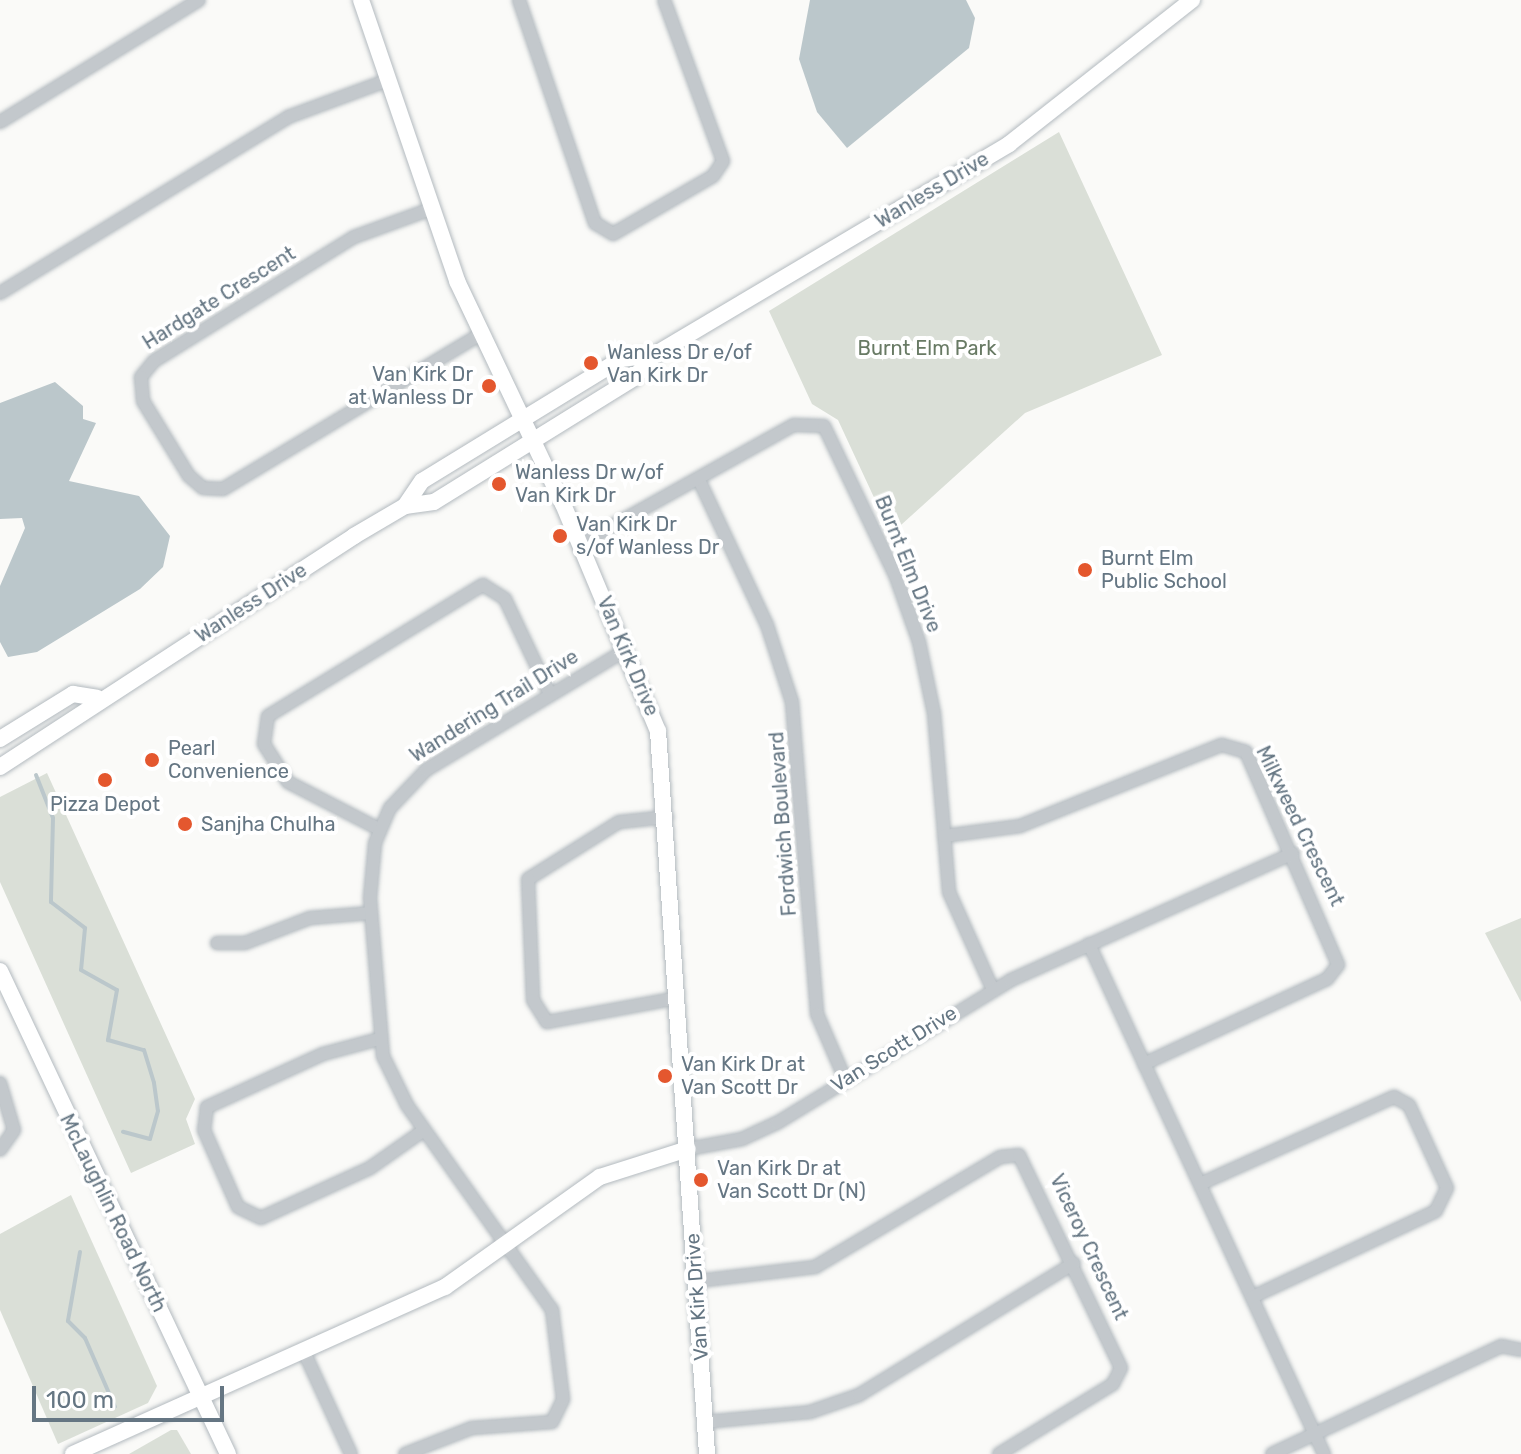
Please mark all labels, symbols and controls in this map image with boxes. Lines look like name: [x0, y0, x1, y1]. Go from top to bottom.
street label: Wanless Drive: [871, 147, 993, 233]
street label: Hardgate Crescent: [138, 241, 300, 355]
park label: Burnt Elm Park: [858, 336, 996, 360]
place label: Wanless Dr e/of Van Kirk Dr: [607, 340, 752, 387]
marker: Wanless Dr e/of Van Kirk Dr: [582, 354, 600, 372]
place label: Van Kirk Dr at Wanless Dr: [348, 362, 473, 409]
marker: Van Kirk Dr at Wanless Dr: [480, 377, 498, 395]
place label: Wanless Dr w/of Van Kirk Dr: [515, 460, 664, 507]
marker: Wanless Dr w/of Van Kirk Dr: [490, 475, 508, 493]
street label: Burnt Elm Drive: [870, 492, 946, 636]
place label: Van Kirk Dr s/of Wanless Dr: [576, 512, 720, 559]
marker: Van Kirk Dr s/of Wanless Dr: [551, 527, 569, 545]
place label: Burnt Elm Public School: [1101, 546, 1227, 593]
street label: Wanless Drive: [191, 558, 311, 648]
marker: Burnt Elm Public School: [1076, 561, 1094, 579]
street label: Van Kirk Drive: [592, 592, 664, 720]
street label: Wandering Trail Drive: [405, 644, 583, 768]
street label: Fordwich Boulevard: [765, 731, 801, 917]
place label: Pearl Convenience: [168, 736, 289, 783]
street label: Milkweed Crescent: [1251, 742, 1349, 910]
marker: Pearl Convenience: [143, 751, 161, 769]
marker: Pizza Depot: [96, 771, 114, 789]
place label: Pizza Depot: [50, 792, 160, 816]
place label: Sanjha Chulha: [201, 812, 335, 836]
marker: Sanjha Chulha: [176, 815, 194, 833]
street label: Van Scott Drive: [827, 1001, 961, 1097]
place label: Van Kirk Dr at Van Scott Dr: [681, 1052, 806, 1099]
marker: Van Kirk Dr at Van Scott Dr: [656, 1067, 674, 1085]
street label: McLaughlin Road North: [55, 1110, 171, 1316]
place label: Van Kirk Dr at Van Scott Dr (N): [717, 1156, 866, 1203]
street label: Viceroy Crescent: [1045, 1170, 1133, 1324]
marker: Van Kirk Dr at Van Scott Dr (N): [692, 1171, 710, 1189]
street label: Van Kirk Drive: [681, 1232, 713, 1362]
scale bar: [36, 1370, 228, 1420]
text: 100 m: [46, 1386, 114, 1414]

